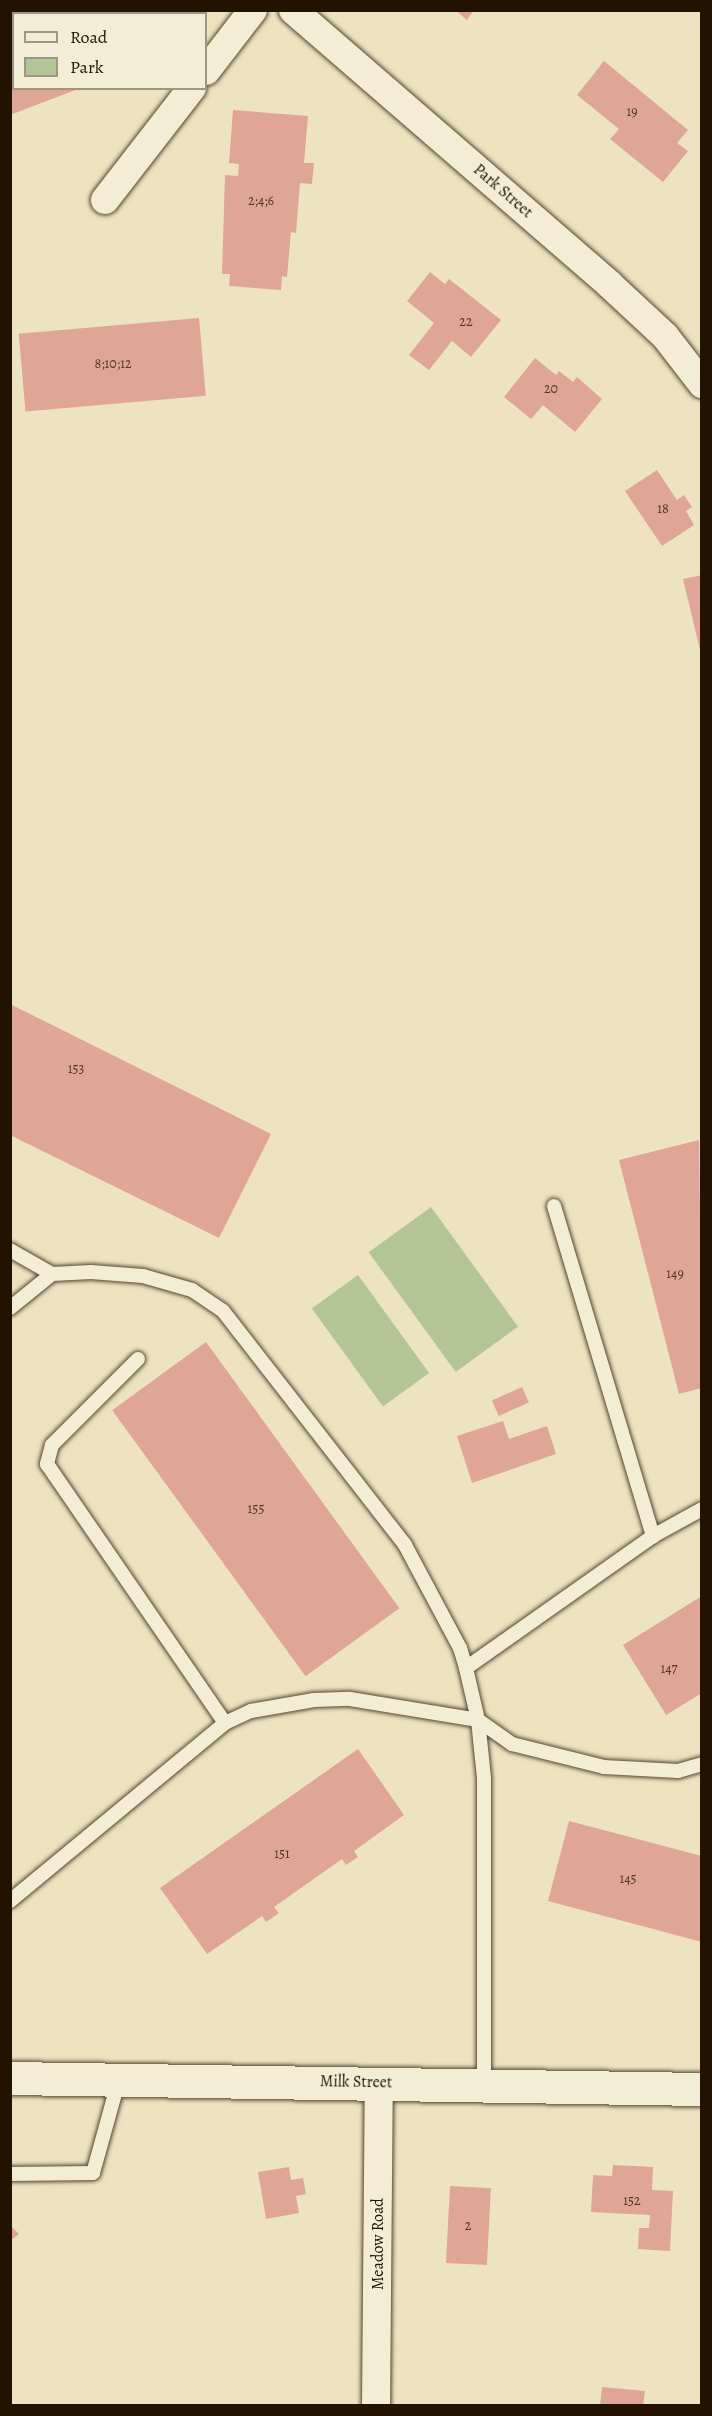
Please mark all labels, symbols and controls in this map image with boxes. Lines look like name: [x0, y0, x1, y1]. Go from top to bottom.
legend: [12, 12, 207, 90]
text: Road: [70, 25, 107, 49]
text: Park: [70, 55, 104, 79]
house number: 19: [626, 104, 638, 120]
street label: Park Street: [469, 160, 537, 222]
house number: 2;4;6: [248, 193, 274, 209]
house number: 22: [459, 314, 473, 330]
house number: 8;10;12: [94, 356, 132, 372]
house number: 20: [544, 381, 558, 397]
house number: 18: [657, 501, 669, 517]
house number: 153: [68, 1061, 84, 1077]
house number: 149: [666, 1266, 684, 1282]
house number: 155: [248, 1501, 264, 1517]
house number: 147: [660, 1661, 678, 1677]
house number: 151: [274, 1846, 290, 1862]
house number: 145: [619, 1871, 637, 1887]
street label: Milk Street: [320, 2072, 392, 2092]
house number: 152: [623, 2193, 641, 2209]
street label: Meadow Road: [368, 2198, 388, 2290]
house number: 2: [465, 2218, 471, 2234]

